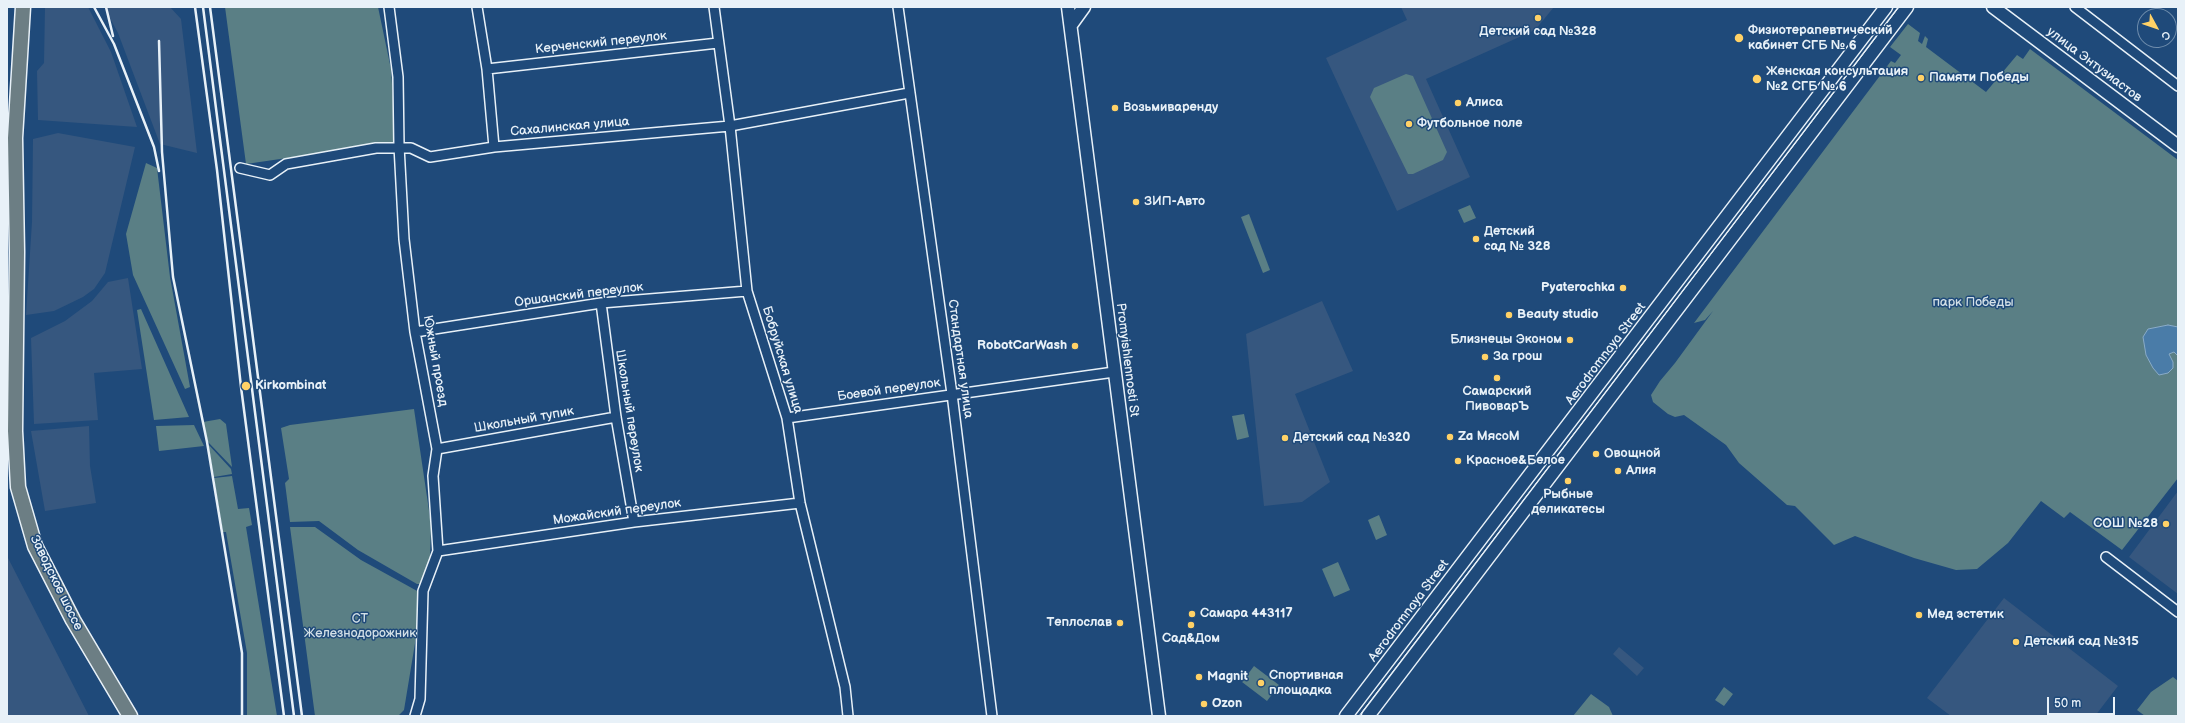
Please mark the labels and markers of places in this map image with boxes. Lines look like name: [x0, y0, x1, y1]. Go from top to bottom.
marker: Детский сад №328: [1533, 13, 1543, 23]
place label: Физиотерапевтический кабинет СГБ № 6: [1748, 23, 1893, 54]
place label: Детский сад №328: [1479, 24, 1597, 40]
marker: Физиотерапевтический кабинет СГБ № 6: [1733, 32, 1745, 44]
place label: Женская консультация №2 СГБ № 6: [1766, 64, 1908, 95]
place label: Памяти Победы: [1929, 70, 2029, 86]
marker: Женская консультация №2 СГБ № 6: [1751, 73, 1763, 85]
marker: Памяти Победы: [1916, 73, 1926, 83]
place label: Алиса: [1466, 95, 1503, 111]
marker: Алиса: [1453, 98, 1463, 108]
place label: Возьмиваренду: [1123, 100, 1218, 116]
marker: Возьмиваренду: [1110, 103, 1120, 113]
place label: Футбольное поле: [1417, 116, 1523, 132]
marker: Футбольное поле: [1404, 119, 1414, 129]
place label: ЗИП-Авто: [1144, 194, 1205, 210]
marker: ЗИП-Авто: [1131, 197, 1141, 207]
place label: Детский сад № 328: [1484, 224, 1551, 255]
marker: Детский сад № 328: [1471, 234, 1481, 244]
place label: Pyaterochka: [1541, 280, 1615, 296]
marker: Pyaterochka: [1618, 283, 1628, 293]
place label: Beauty studio: [1517, 307, 1598, 323]
marker: Beauty studio: [1504, 310, 1514, 320]
place label: Близнецы Эконом: [1450, 332, 1562, 348]
marker: Близнецы Эконом: [1565, 335, 1575, 345]
place label: RobotCarWash: [977, 338, 1067, 354]
marker: RobotCarWash: [1070, 341, 1080, 351]
place label: За грош: [1493, 349, 1542, 365]
marker: За грош: [1480, 352, 1490, 362]
marker: Самарский ПивоварЪ: [1492, 373, 1502, 383]
place label: Kirkombinat: [255, 378, 326, 394]
marker: Kirkombinat: [240, 380, 252, 392]
place label: Самарский ПивоварЪ: [1463, 384, 1531, 415]
place label: Za МясоМ: [1458, 429, 1520, 445]
place label: Детский сад №320: [1293, 430, 1410, 446]
marker: Za МясоМ: [1445, 432, 1455, 442]
marker: Детский сад №320: [1280, 433, 1290, 443]
place label: Овощной: [1604, 446, 1661, 462]
marker: Овощной: [1591, 449, 1601, 459]
place label: Красное&Белое: [1466, 453, 1565, 469]
marker: Красное&Белое: [1453, 456, 1463, 466]
place label: Алия: [1626, 463, 1656, 479]
marker: Алия: [1613, 466, 1623, 476]
marker: Рыбные деликатесы: [1563, 476, 1573, 486]
place label: Рыбные деликатесы: [1531, 487, 1605, 518]
place label: СОШ №28: [2093, 516, 2158, 532]
marker: СОШ №28: [2161, 519, 2171, 529]
place label: Самара 443117: [1200, 606, 1293, 622]
place label: Мед эстетик: [1927, 607, 2004, 623]
marker: Самара 443117: [1187, 609, 1197, 619]
marker: Мед эстетик: [1914, 610, 1924, 620]
place label: Теплослав: [1047, 615, 1112, 631]
marker: Теплослав: [1115, 618, 1125, 628]
marker: Сад&Дом: [1186, 620, 1196, 630]
place label: Сад&Дом: [1162, 631, 1220, 647]
place label: Детский сад №315: [2024, 634, 2139, 650]
marker: Детский сад №315: [2011, 637, 2021, 647]
place label: Спортивная площадка: [1269, 668, 1343, 699]
place label: Magnit: [1207, 669, 1248, 685]
marker: Magnit: [1194, 672, 1204, 682]
marker: Спортивная площадка: [1256, 678, 1266, 688]
place label: Ozon: [1212, 696, 1242, 712]
marker: Ozon: [1199, 699, 1209, 709]

